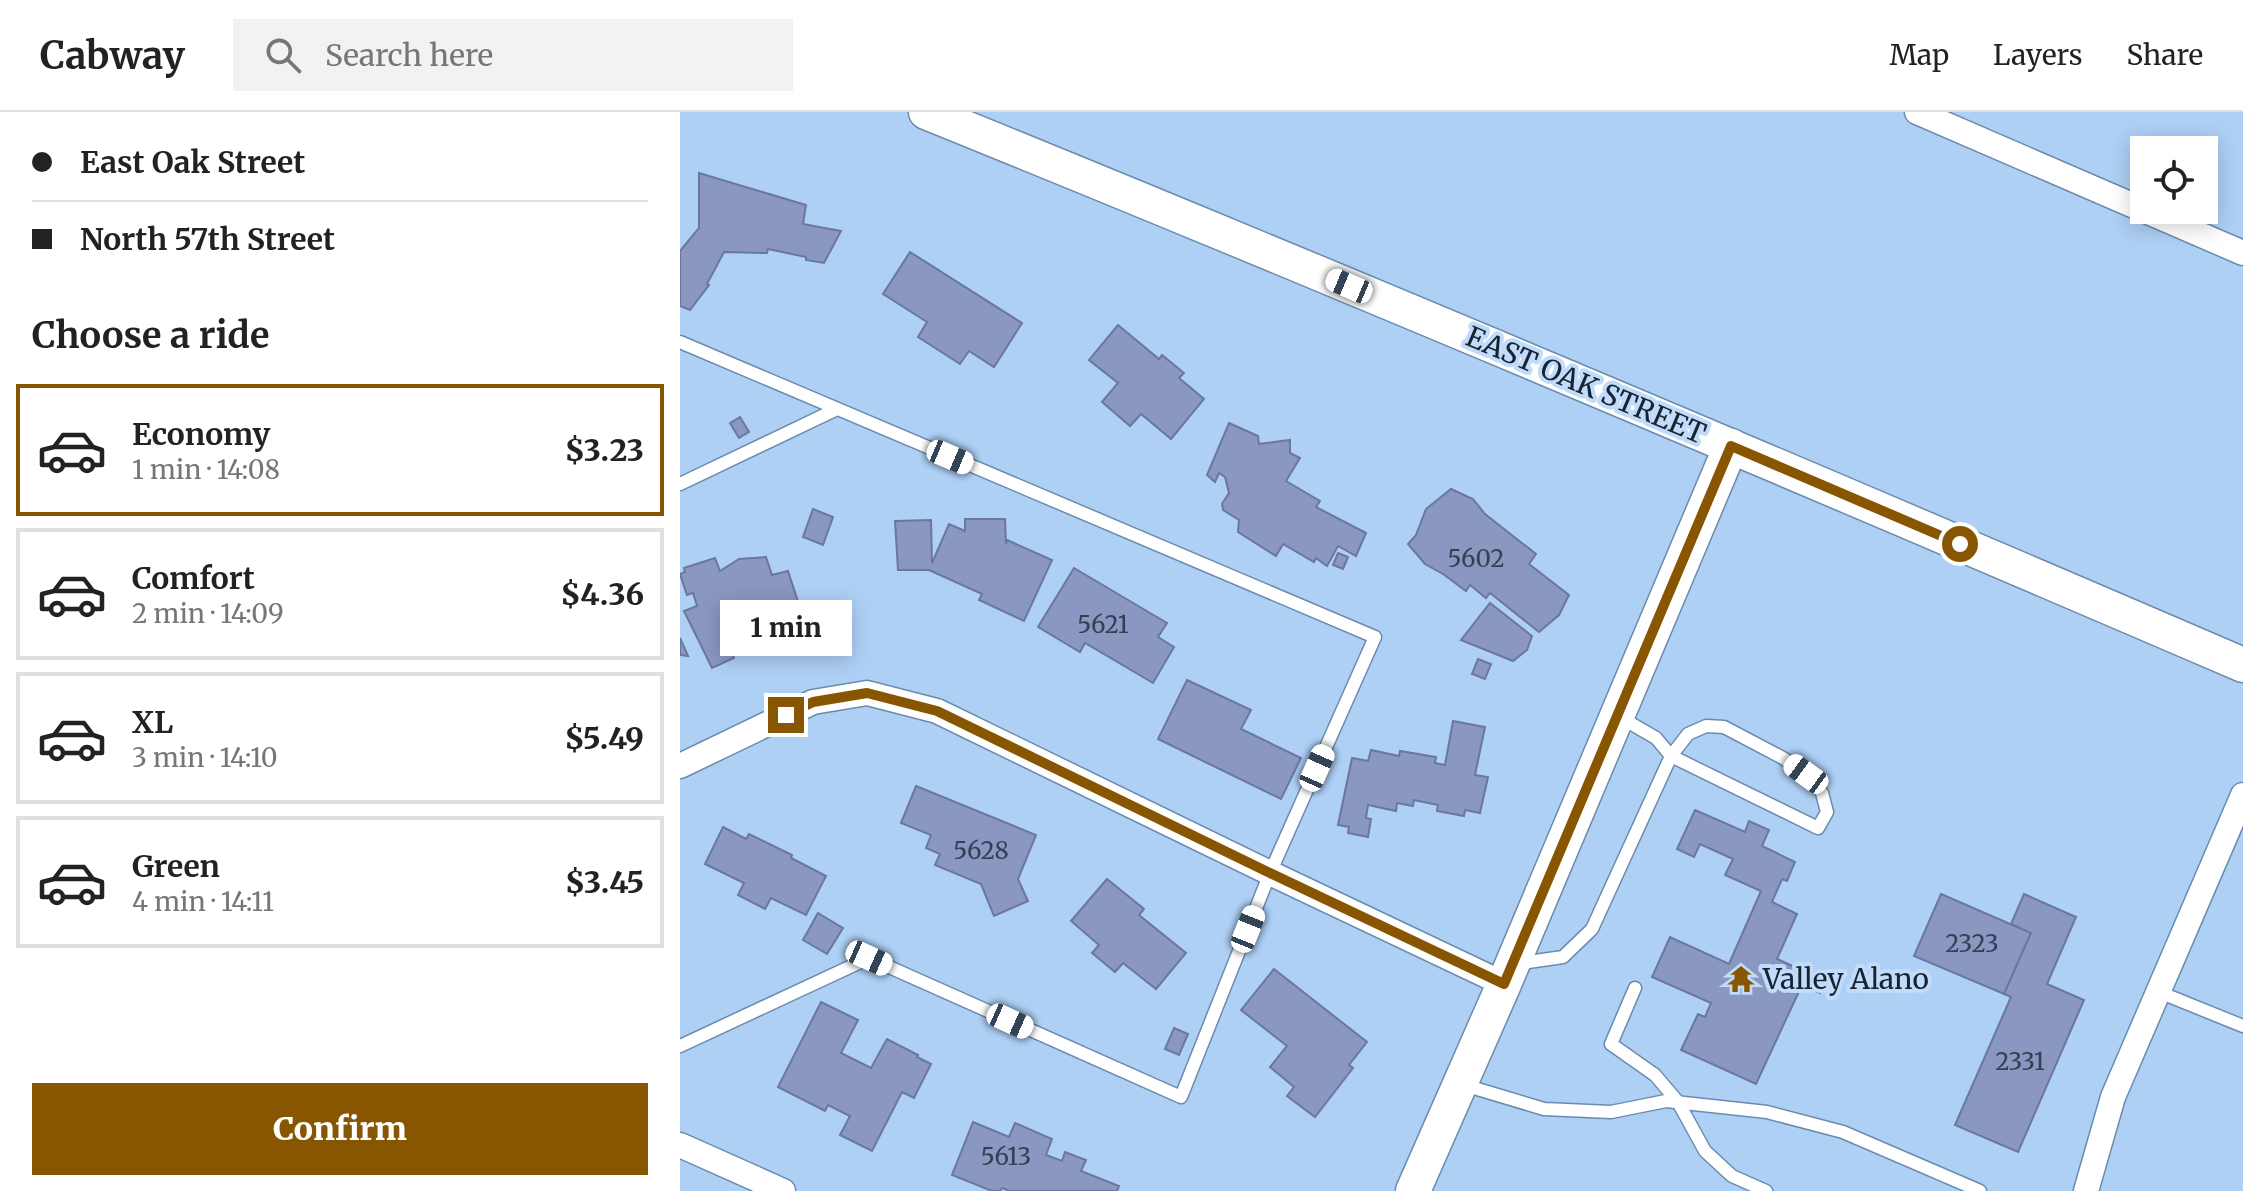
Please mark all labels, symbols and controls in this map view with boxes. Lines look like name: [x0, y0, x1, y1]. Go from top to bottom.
search box: [233, 19, 793, 91]
text: Cabway: [40, 32, 185, 79]
icon: search: [261, 33, 305, 77]
text: Search here: [325, 36, 493, 74]
text: Map: [1889, 37, 1949, 73]
text: Layers: [1993, 37, 2082, 73]
text: Share: [2126, 37, 2203, 73]
map controls: [2130, 136, 2218, 224]
button: locate: [2130, 136, 2218, 224]
text: East Oak Street: [80, 143, 305, 181]
text: North 57th Street: [80, 220, 335, 258]
car: [1322, 266, 1376, 306]
text: Choose a ride: [32, 313, 269, 358]
street label: EAST OAK STREET: [1461, 318, 1711, 452]
icon: car: [36, 414, 108, 486]
text: Economy: [132, 415, 270, 453]
text: $3.23: [565, 431, 644, 469]
car: [923, 437, 977, 477]
text: 1 min · 14:08: [132, 453, 280, 486]
route start: [1942, 526, 1978, 562]
house number: 5602: [1447, 543, 1505, 574]
icon: car: [36, 558, 108, 630]
text: Comfort: [132, 559, 255, 597]
text: $4.36: [561, 575, 644, 613]
text: 2 min · 14:09: [132, 597, 284, 630]
callout: 1 min: [720, 599, 852, 655]
house number: 5621: [1077, 609, 1129, 640]
text: 1 min: [750, 611, 822, 644]
route end: [768, 697, 804, 733]
icon: car: [36, 702, 108, 774]
text: XL: [132, 703, 173, 741]
text: $5.49: [565, 719, 644, 757]
text: 3 min · 14:10: [132, 741, 278, 774]
car: [1296, 741, 1338, 795]
car: [1780, 750, 1832, 798]
house number: 5628: [953, 835, 1009, 866]
icon: car: [36, 846, 108, 918]
text: Green: [132, 847, 220, 885]
text: $3.45: [565, 863, 644, 901]
text: 4 min · 14:11: [132, 885, 274, 918]
car: [1228, 902, 1268, 956]
house number: 2323: [1945, 928, 1999, 959]
car: [842, 937, 896, 979]
place label: Valley Alano: [1762, 961, 1929, 997]
temple icon: Valley Alano: [1726, 964, 1756, 994]
car: [983, 1000, 1037, 1042]
house number: 2331: [1995, 1046, 2045, 1077]
button: Confirm: [32, 1083, 648, 1175]
house number: 5613: [981, 1141, 1031, 1172]

